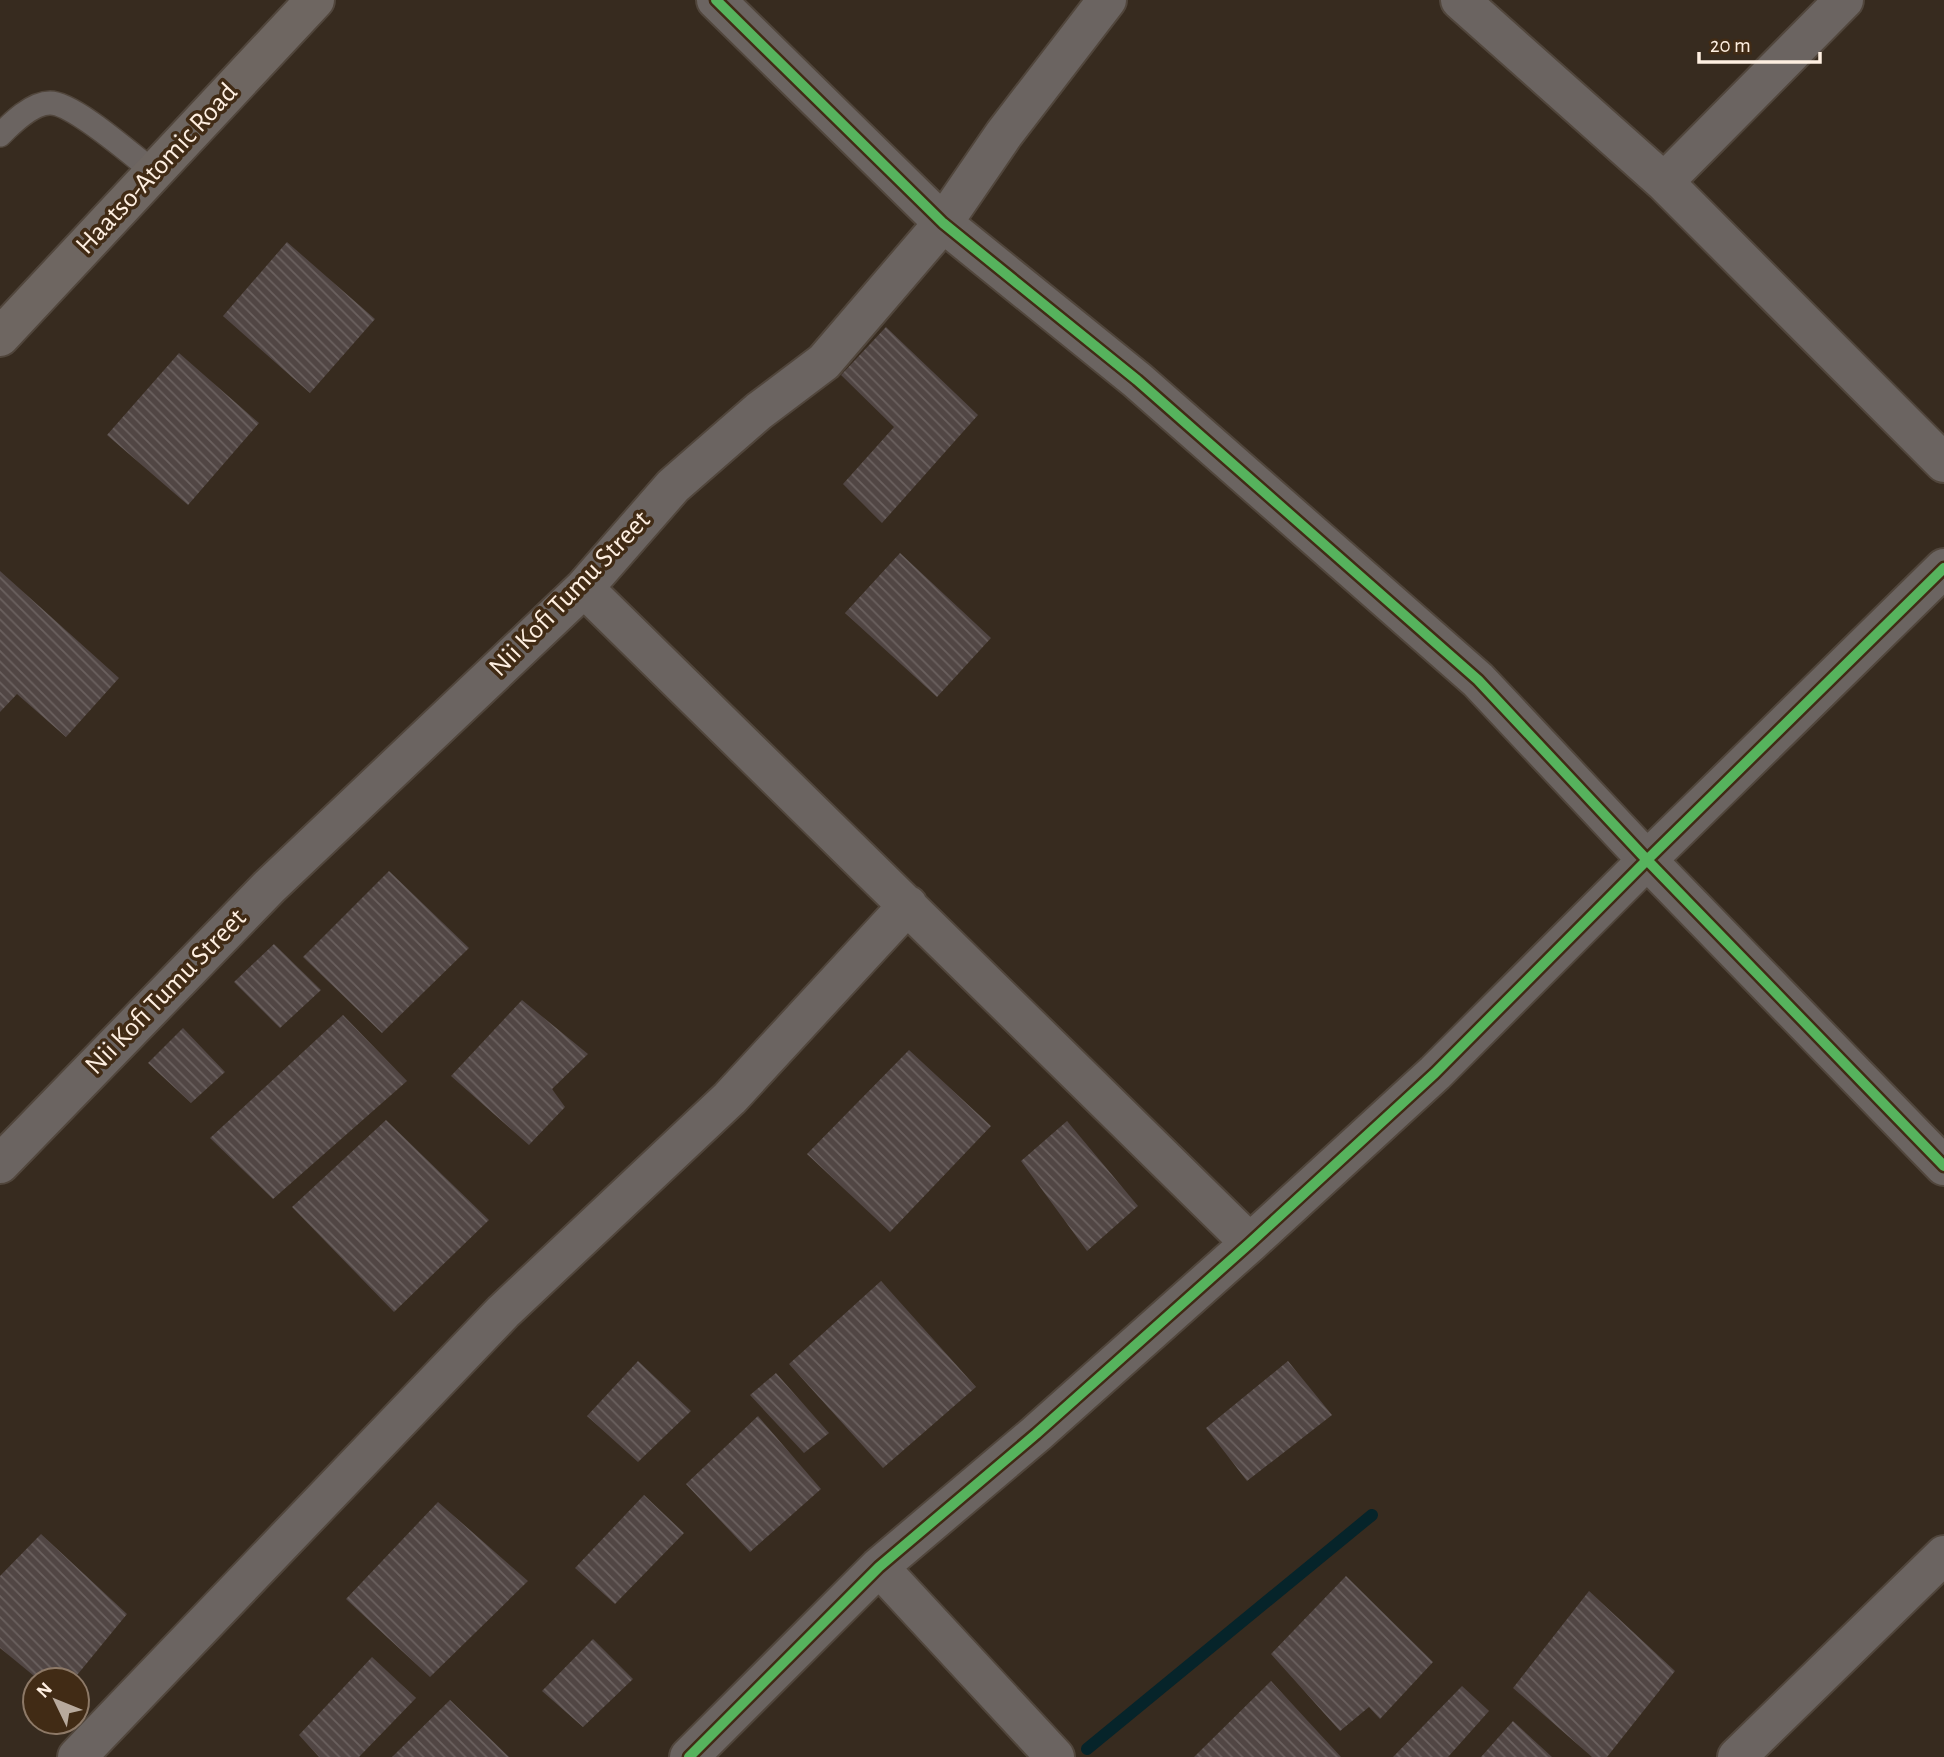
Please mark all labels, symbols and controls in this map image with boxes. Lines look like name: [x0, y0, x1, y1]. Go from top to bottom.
scale bar: [1699, 21, 1820, 65]
text: 20 m: [1710, 35, 1751, 56]
street label: Haatso-Atomic Road: [71, 78, 243, 260]
street label: Nii Kofi Tumu Street: [484, 506, 656, 682]
street label: Nii Kofi Tumu Street: [80, 904, 252, 1080]
north arrow: [21, 1666, 91, 1736]
text: N: [33, 1679, 56, 1702]

